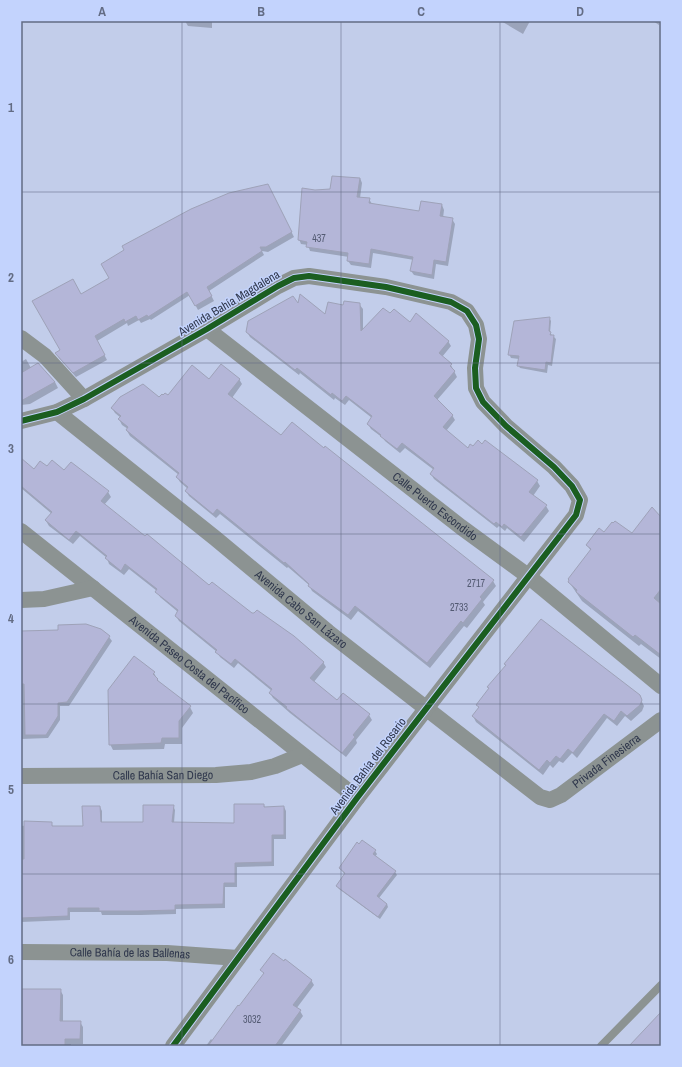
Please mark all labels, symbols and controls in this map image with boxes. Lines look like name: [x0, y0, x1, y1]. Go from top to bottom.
text: A: [98, 3, 106, 20]
text: B: [257, 3, 265, 20]
text: C: [417, 3, 425, 20]
text: D: [576, 3, 584, 20]
text: 1: [8, 99, 14, 116]
house number: 437: [312, 232, 326, 245]
street label: Avenida Bahía Magdalena: [174, 266, 283, 340]
text: 2: [8, 269, 14, 286]
text: 3: [8, 440, 14, 457]
street label: Calle Puerto Escondido: [389, 469, 481, 545]
street label: Avenida Cabo San Lázaro: [251, 566, 351, 652]
house number: 2717: [467, 577, 486, 590]
house number: 2733: [450, 601, 469, 614]
text: 4: [8, 610, 14, 627]
street label: Avenida Paseo Costa del Pacífico: [125, 611, 253, 718]
street label: Avenida Bahía del Rosario: [326, 714, 410, 819]
street label: Privada Finesierra: [569, 730, 644, 792]
street label: Calle Bahía San Diego: [113, 767, 213, 784]
text: 5: [8, 781, 14, 798]
street label: Calle Bahía de las Ballenas: [70, 944, 191, 963]
text: 6: [8, 951, 14, 968]
house number: 3032: [243, 1013, 262, 1026]

